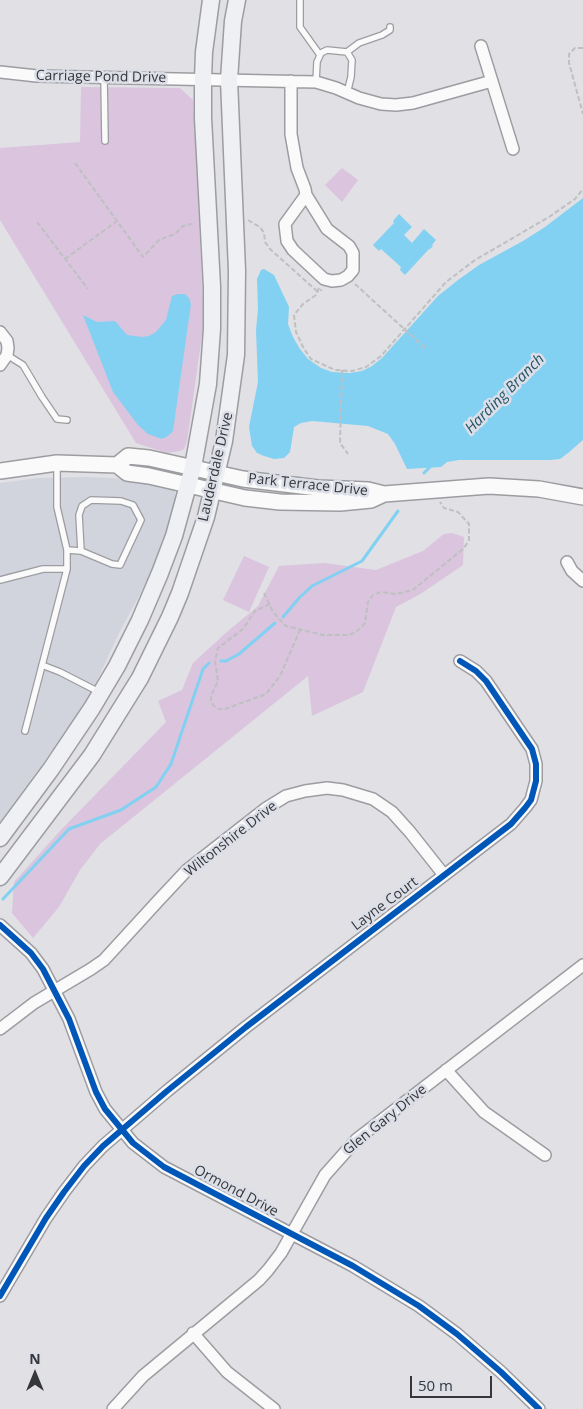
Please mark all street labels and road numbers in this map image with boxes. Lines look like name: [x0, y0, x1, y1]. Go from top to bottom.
street label: Carriage Pond Drive: [36, 67, 166, 87]
street label: Lauderdale Drive: [195, 411, 237, 523]
street label: Park Terrace Drive: [247, 470, 369, 500]
street label: Wiltonshire Drive: [182, 798, 280, 880]
street label: Layne Court: [349, 874, 421, 934]
street label: Glen Gary Drive: [340, 1081, 430, 1159]
street label: Ormond Drive: [191, 1162, 281, 1220]

